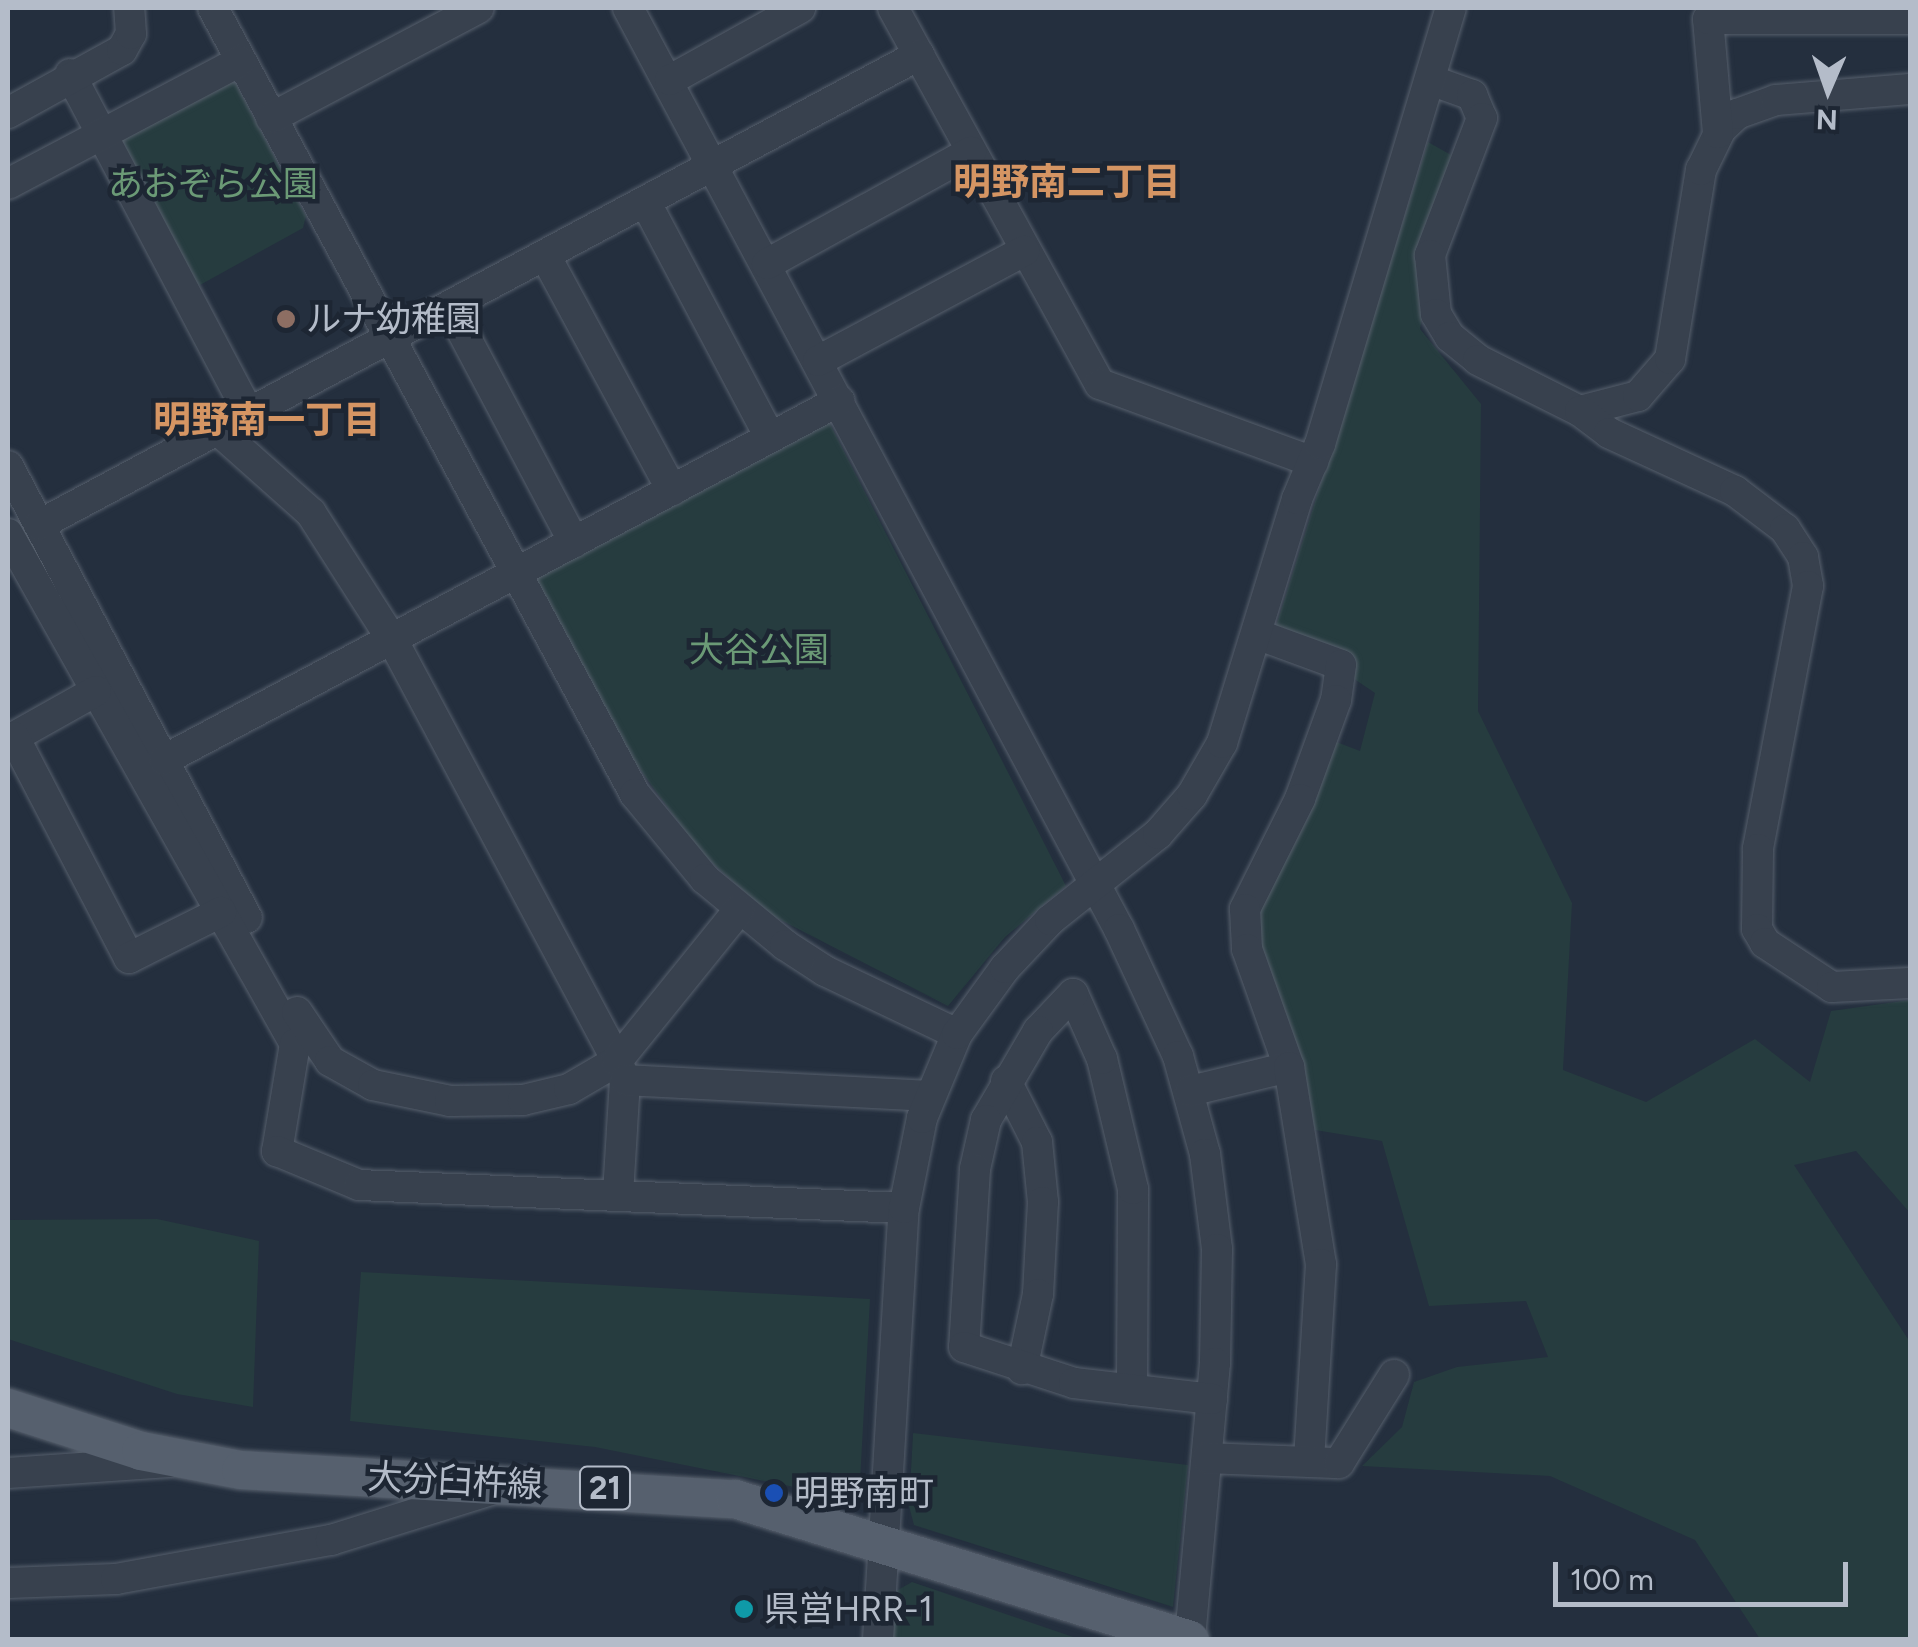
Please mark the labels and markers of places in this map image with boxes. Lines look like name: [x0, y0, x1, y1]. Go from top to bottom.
place label: ルナ幼稚園: [306, 298, 481, 340]
marker: ルナ幼稚園: [275, 308, 297, 330]
place label: 明野南町: [794, 1472, 934, 1514]
marker: 明野南町: [763, 1482, 785, 1504]
place label: 県営HRR-1: [764, 1588, 933, 1630]
marker: 県営HRR-1: [733, 1598, 755, 1620]

